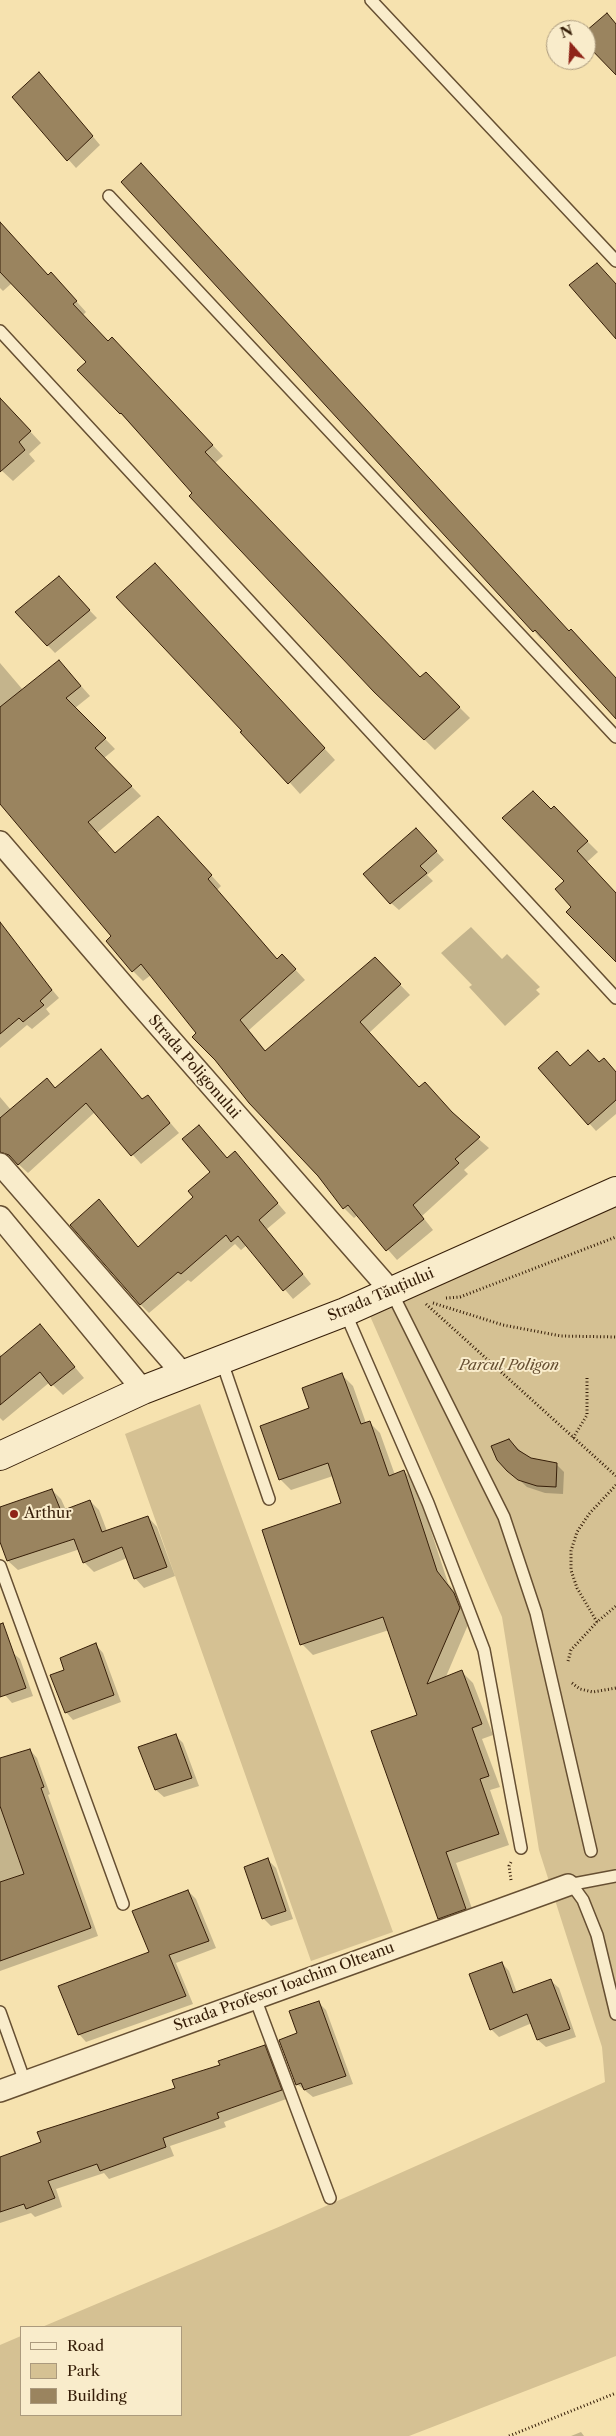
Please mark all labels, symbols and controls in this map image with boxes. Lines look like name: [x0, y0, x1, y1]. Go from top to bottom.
north arrow: [546, 20, 596, 70]
text: N: [558, 21, 575, 42]
street label: Strada Poligonului: [144, 1012, 244, 1122]
street label: Strada Tăuțiului: [325, 1264, 437, 1326]
park label: Parcul Poligon: [459, 1357, 559, 1375]
place label: Arthur: [24, 1505, 72, 1523]
marker: Arthur: [8, 1508, 20, 1520]
street label: Strada Profesor Ioachim Olteanu: [171, 1939, 397, 2035]
legend: [20, 2326, 182, 2416]
text: Road: [67, 2336, 104, 2355]
text: Park: [67, 2361, 100, 2380]
text: Building: [67, 2386, 127, 2405]

